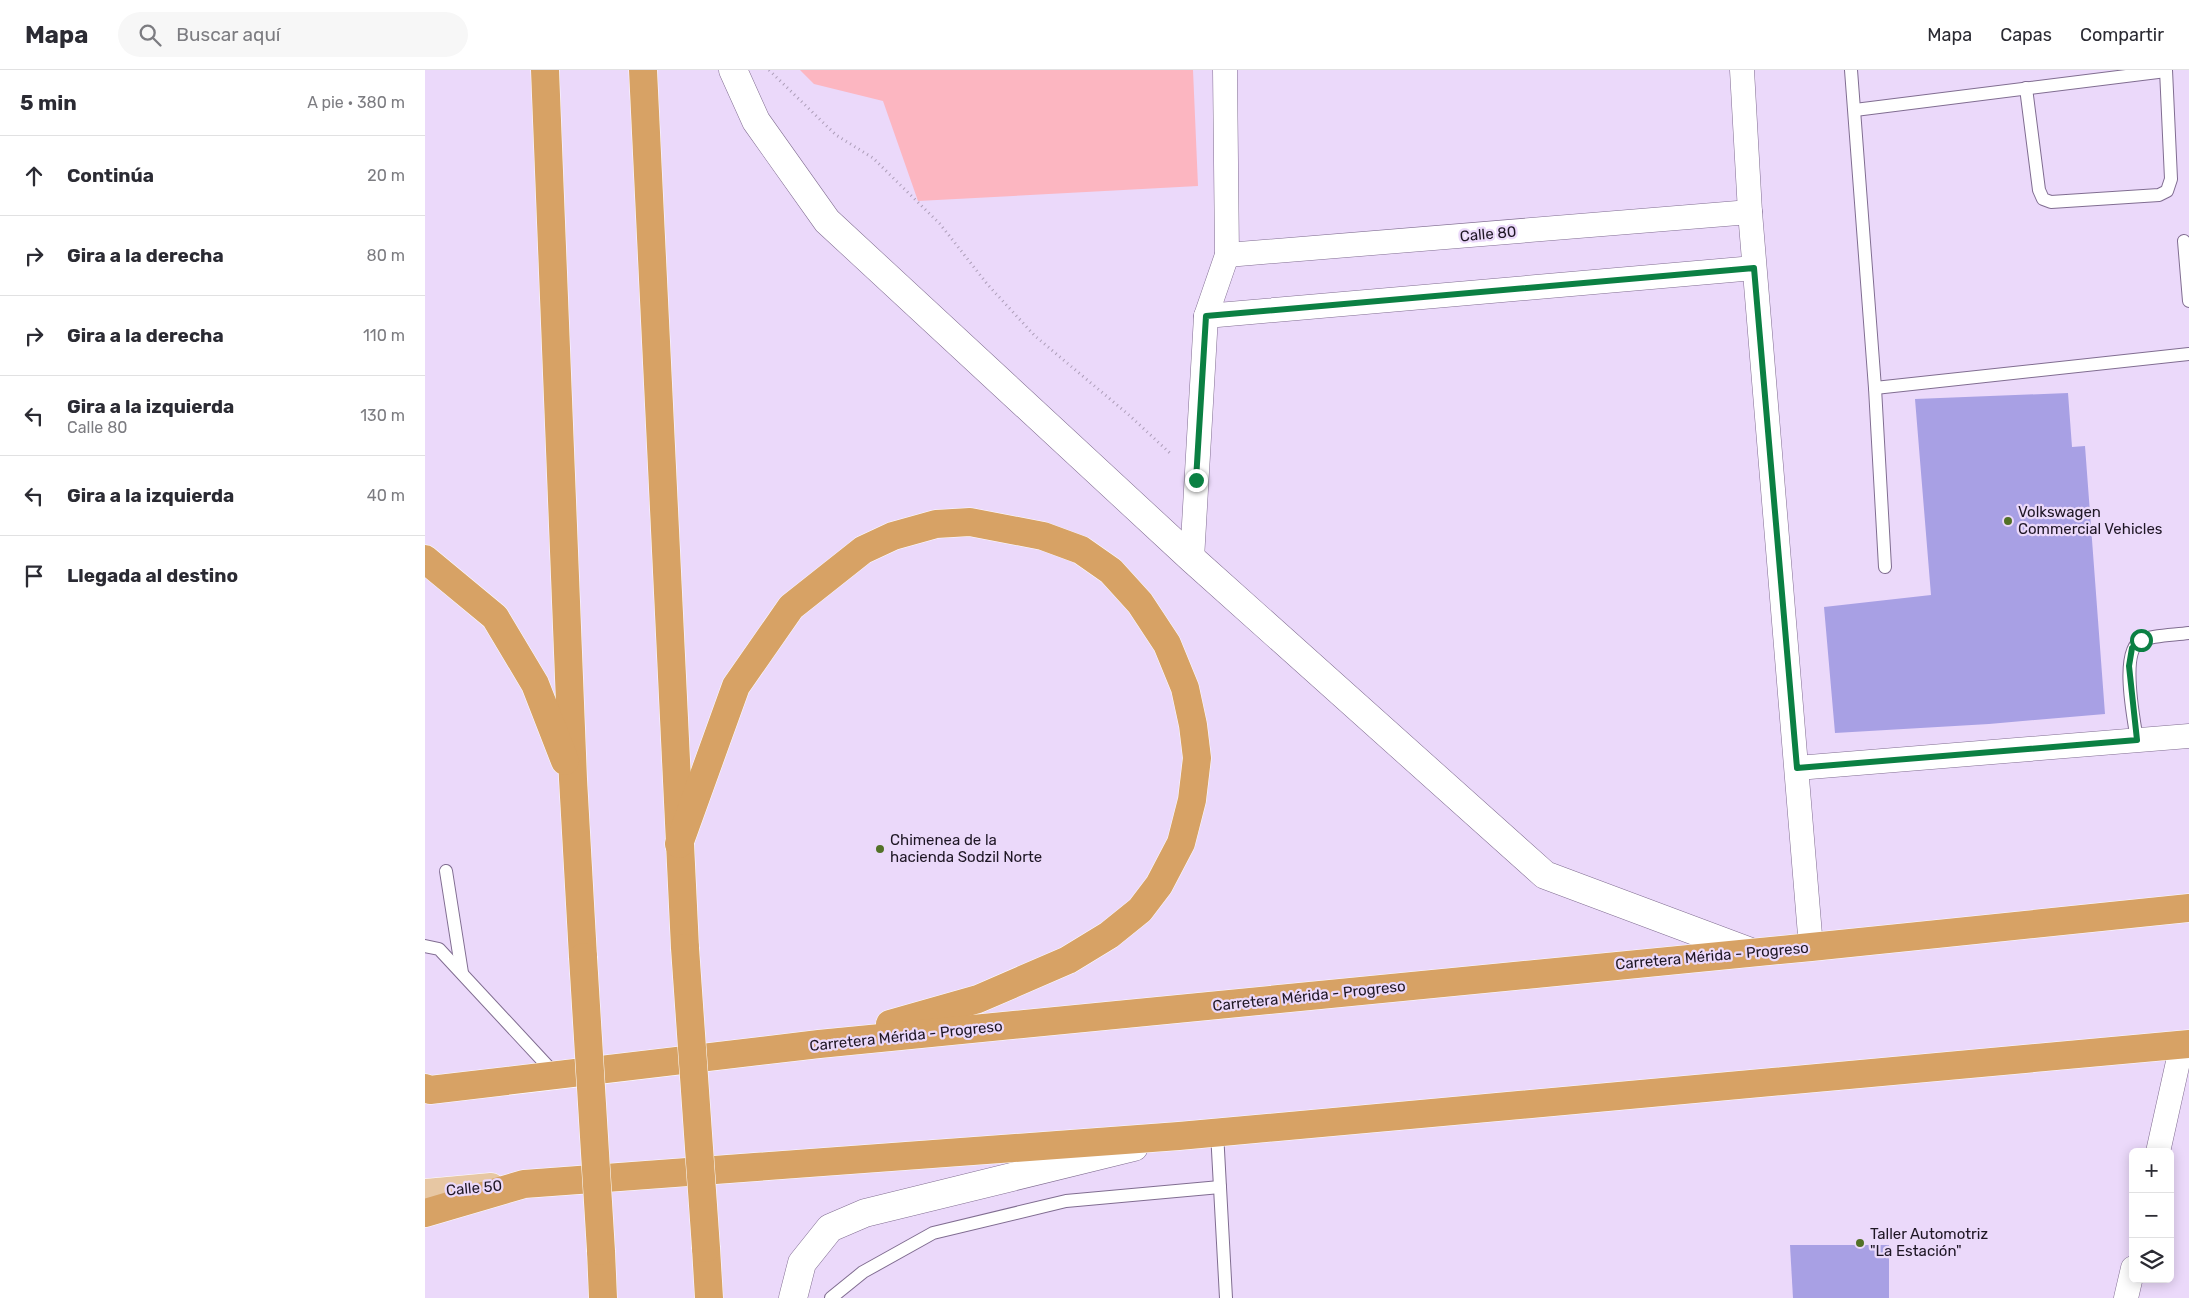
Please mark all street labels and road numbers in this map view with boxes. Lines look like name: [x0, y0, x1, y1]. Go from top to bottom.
street label: Calle 80: [1459, 223, 1517, 245]
street label: Carretera Mérida - Progreso: [1615, 939, 1809, 973]
street label: Carretera Mérida - Progreso: [1212, 977, 1406, 1015]
street label: Carretera Mérida - Progreso: [809, 1017, 1003, 1055]
street label: Calle 50: [445, 1177, 503, 1199]

